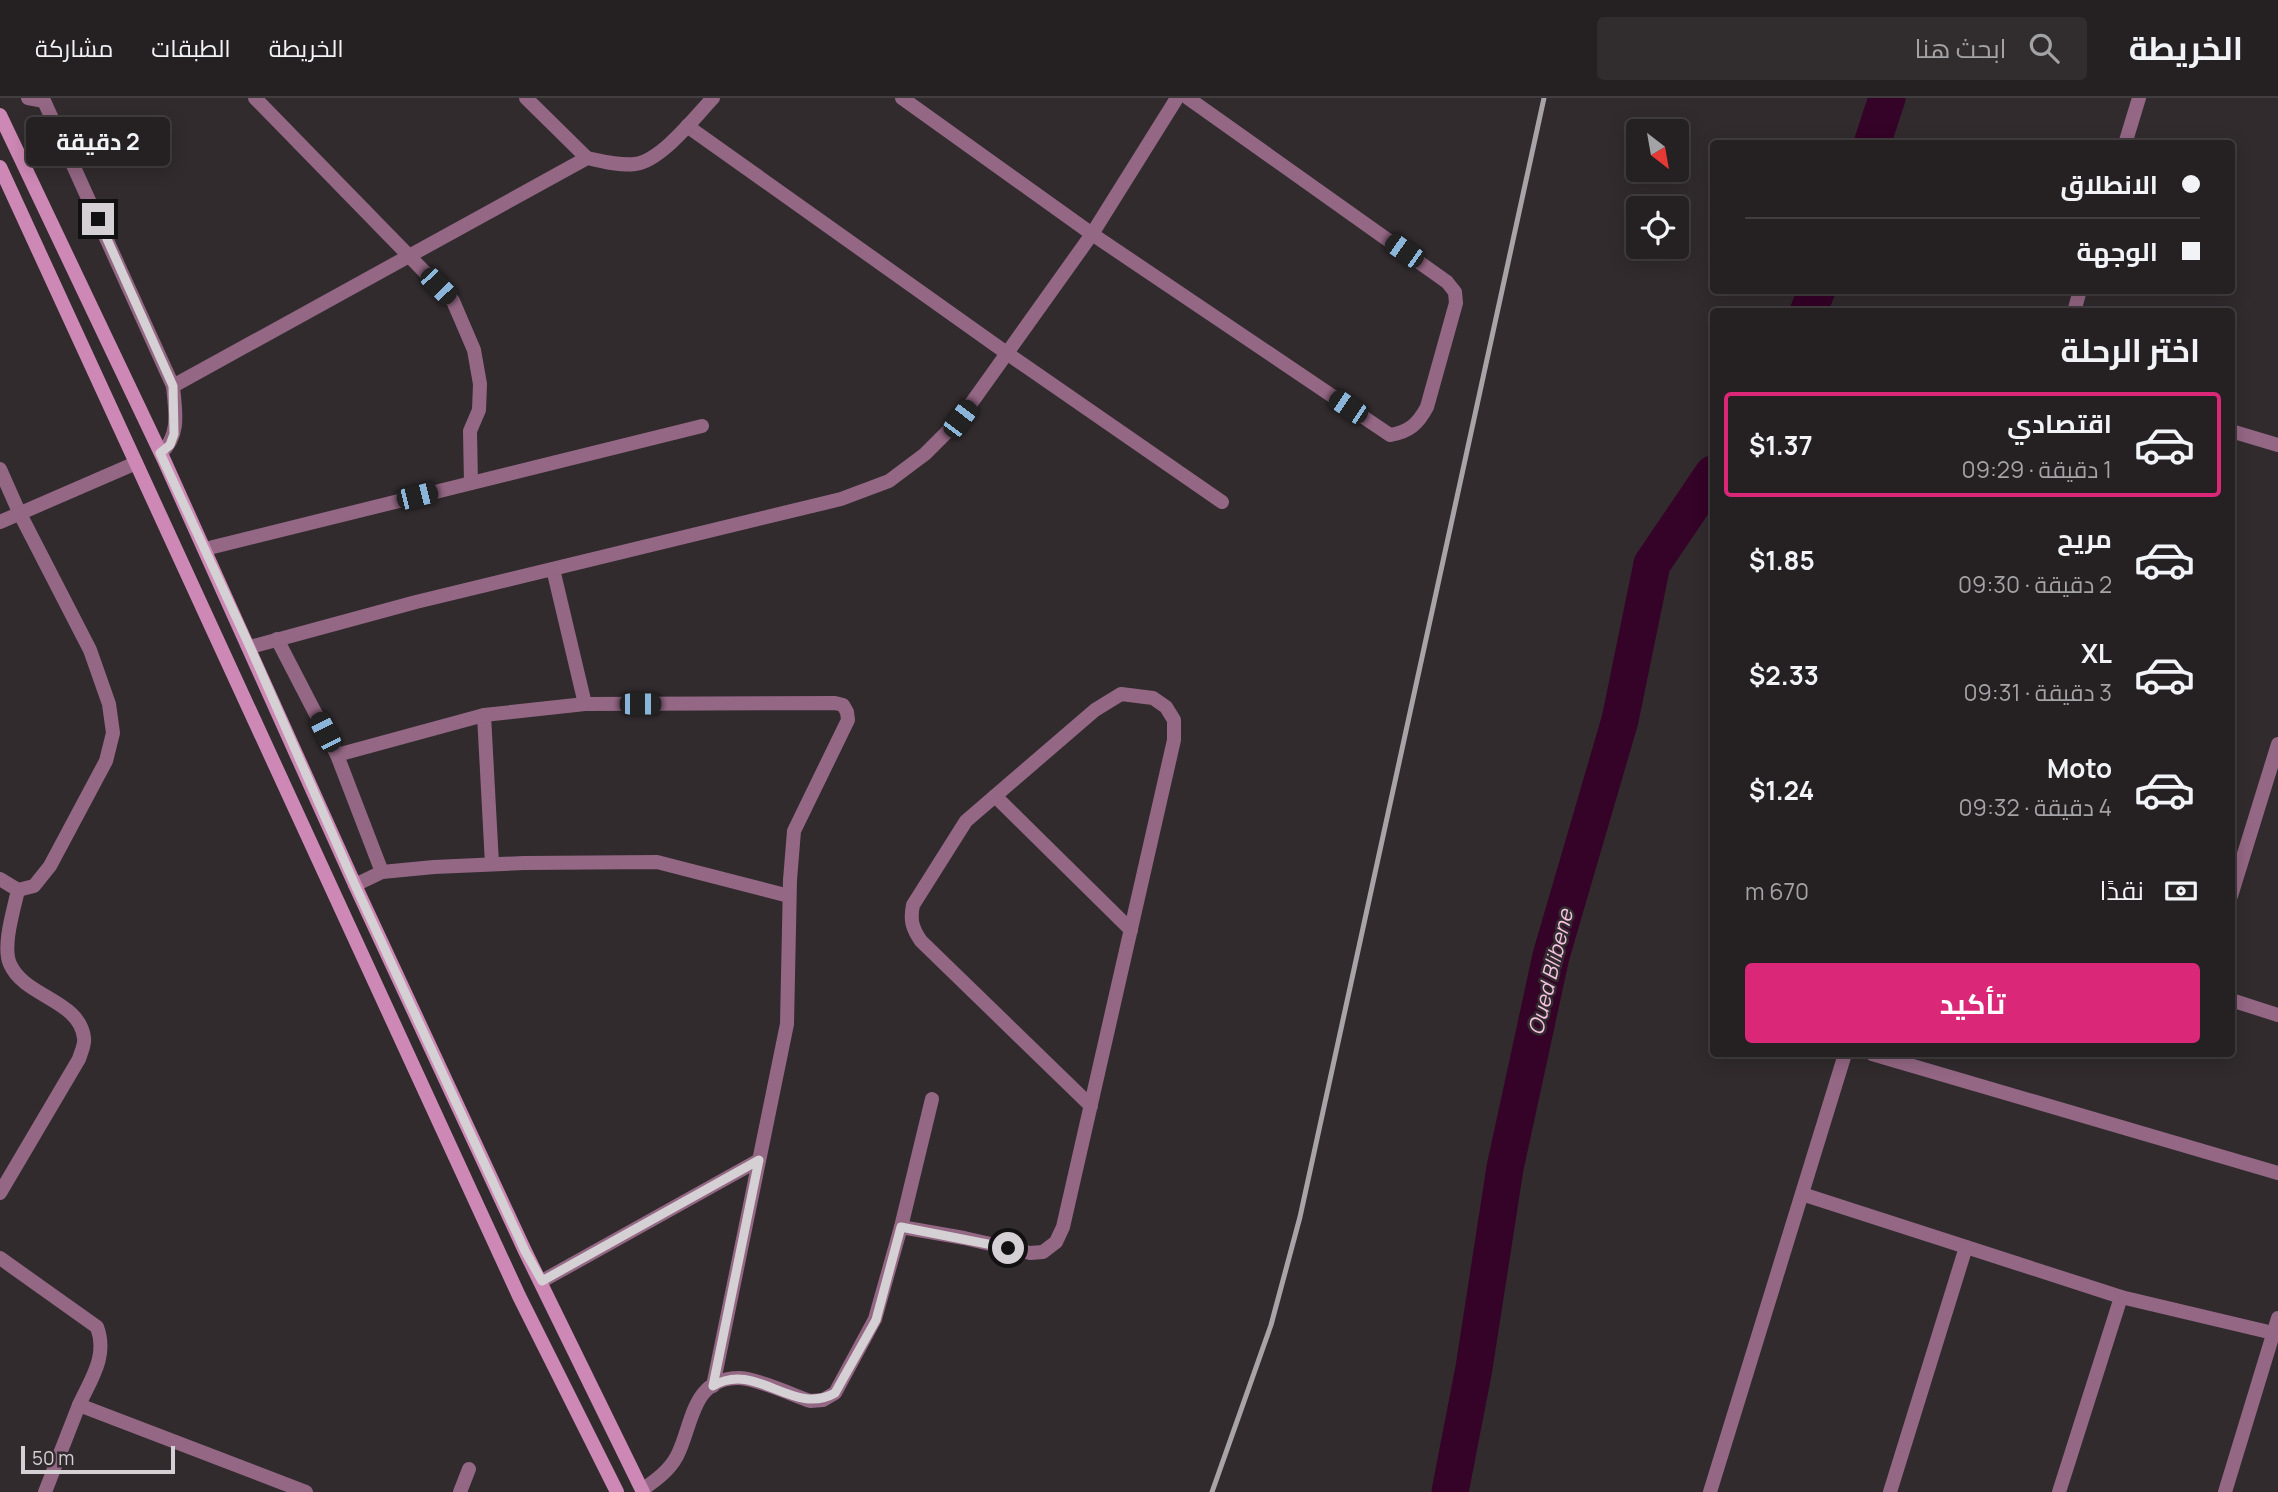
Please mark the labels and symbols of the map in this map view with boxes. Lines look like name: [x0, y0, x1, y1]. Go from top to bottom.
callout: 2 دقيقة: [26, 117, 170, 166]
north arrow: [1626, 119, 1689, 182]
route end: [82, 203, 114, 235]
car: [1381, 230, 1428, 272]
car: [416, 264, 461, 308]
car: [1325, 387, 1372, 427]
car: [939, 396, 982, 442]
car: [395, 481, 440, 511]
car: [620, 694, 662, 715]
car: [307, 709, 344, 755]
water label: Oued Blibene: [1521, 905, 1580, 1038]
route start: [992, 1232, 1024, 1264]
scale bar: [21, 1443, 175, 1475]

